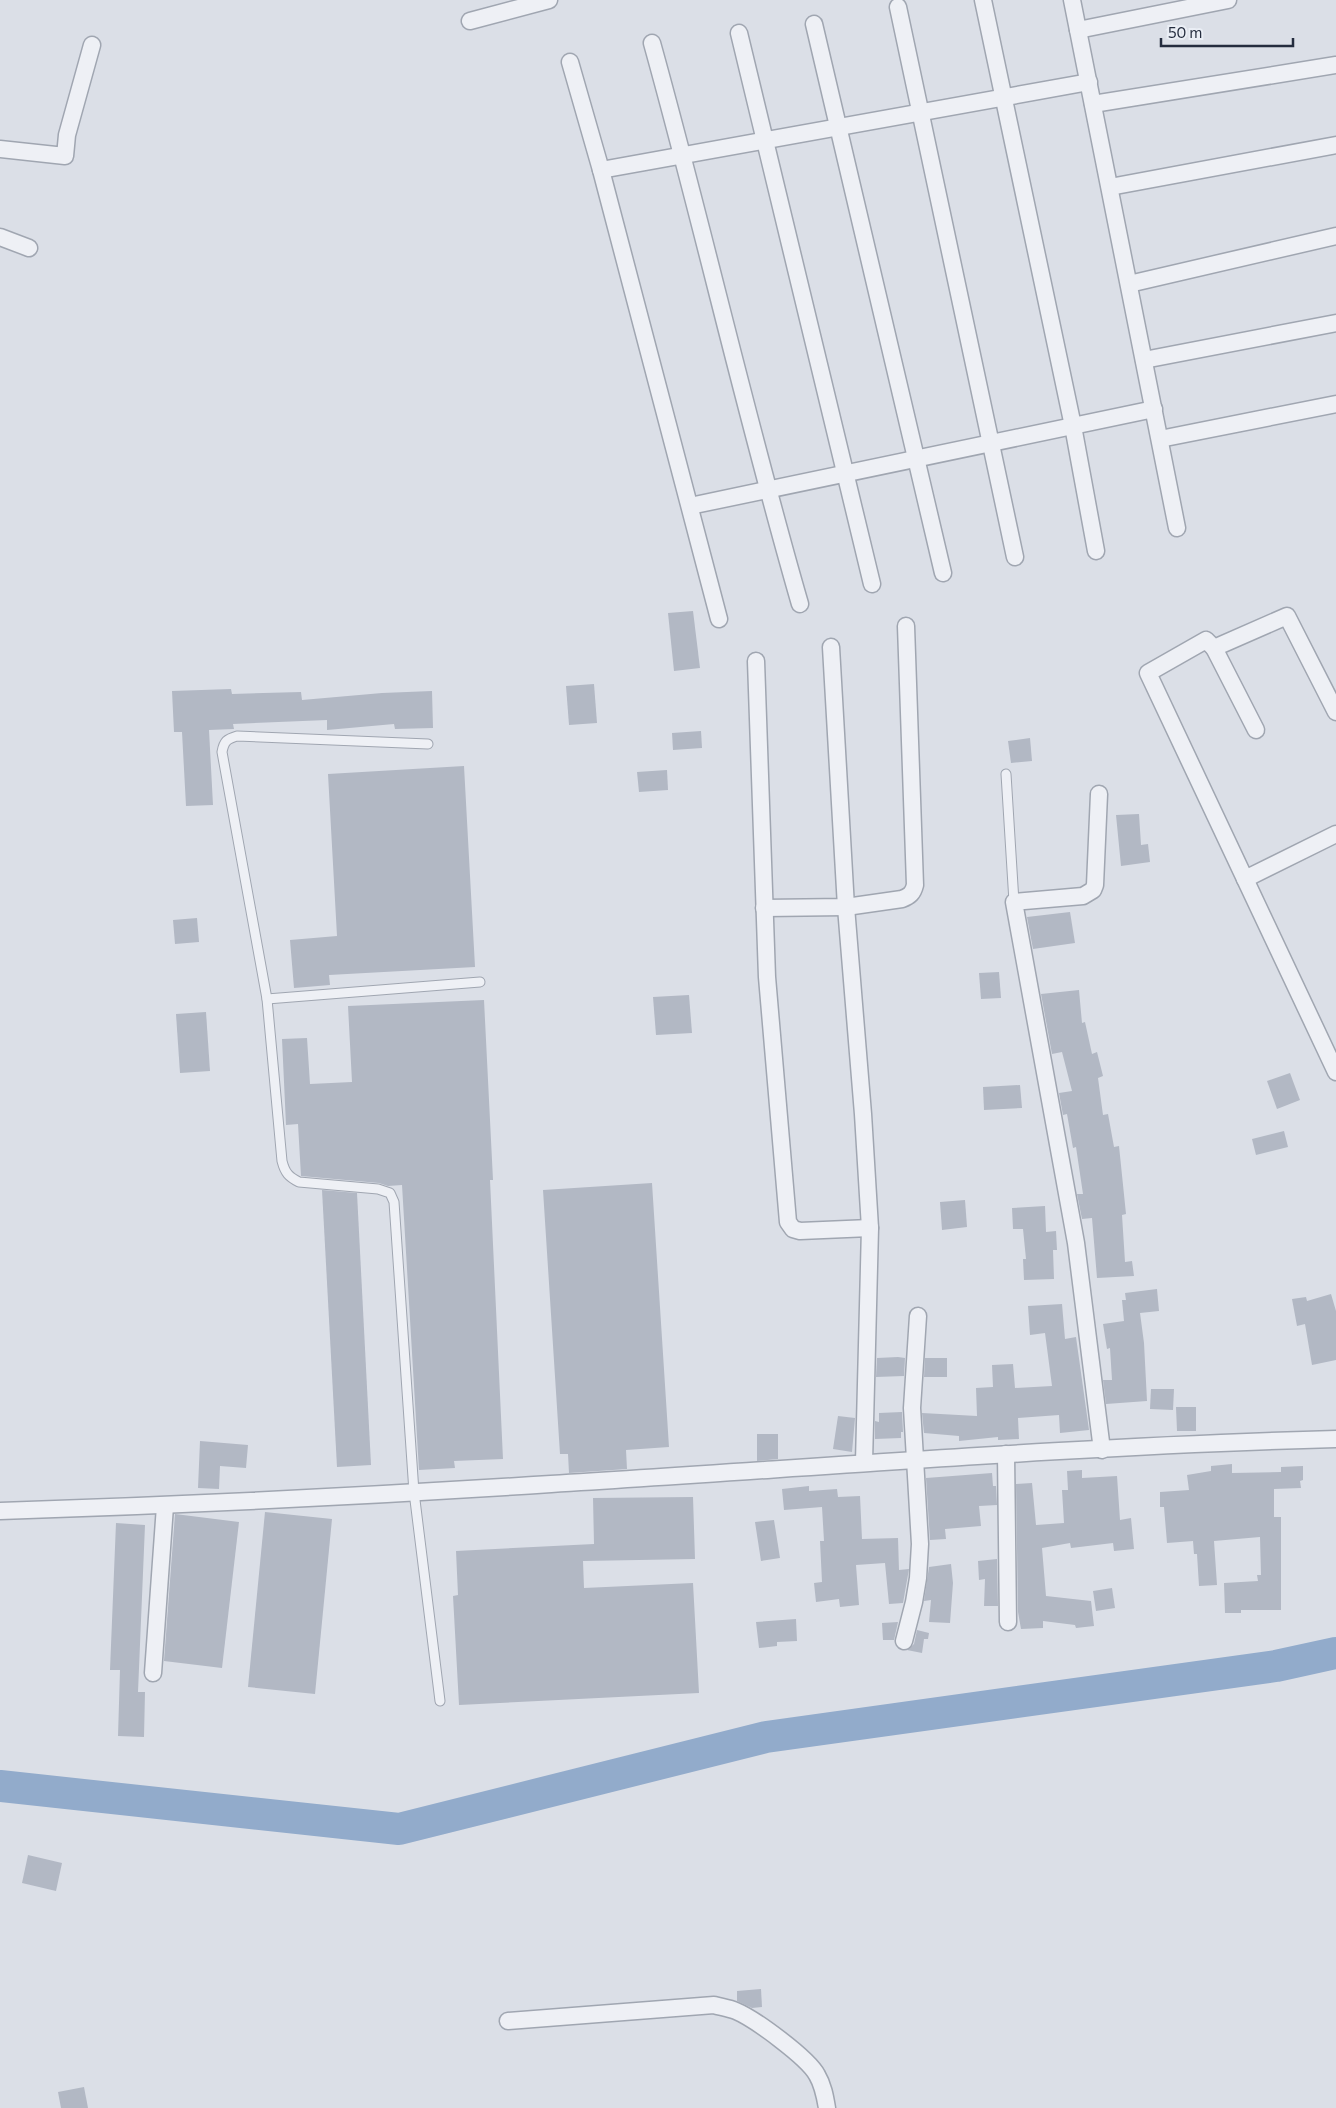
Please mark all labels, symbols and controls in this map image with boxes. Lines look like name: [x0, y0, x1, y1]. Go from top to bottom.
scale bar: [1161, 15, 1294, 47]
text: 50 m: [1168, 23, 1202, 41]

